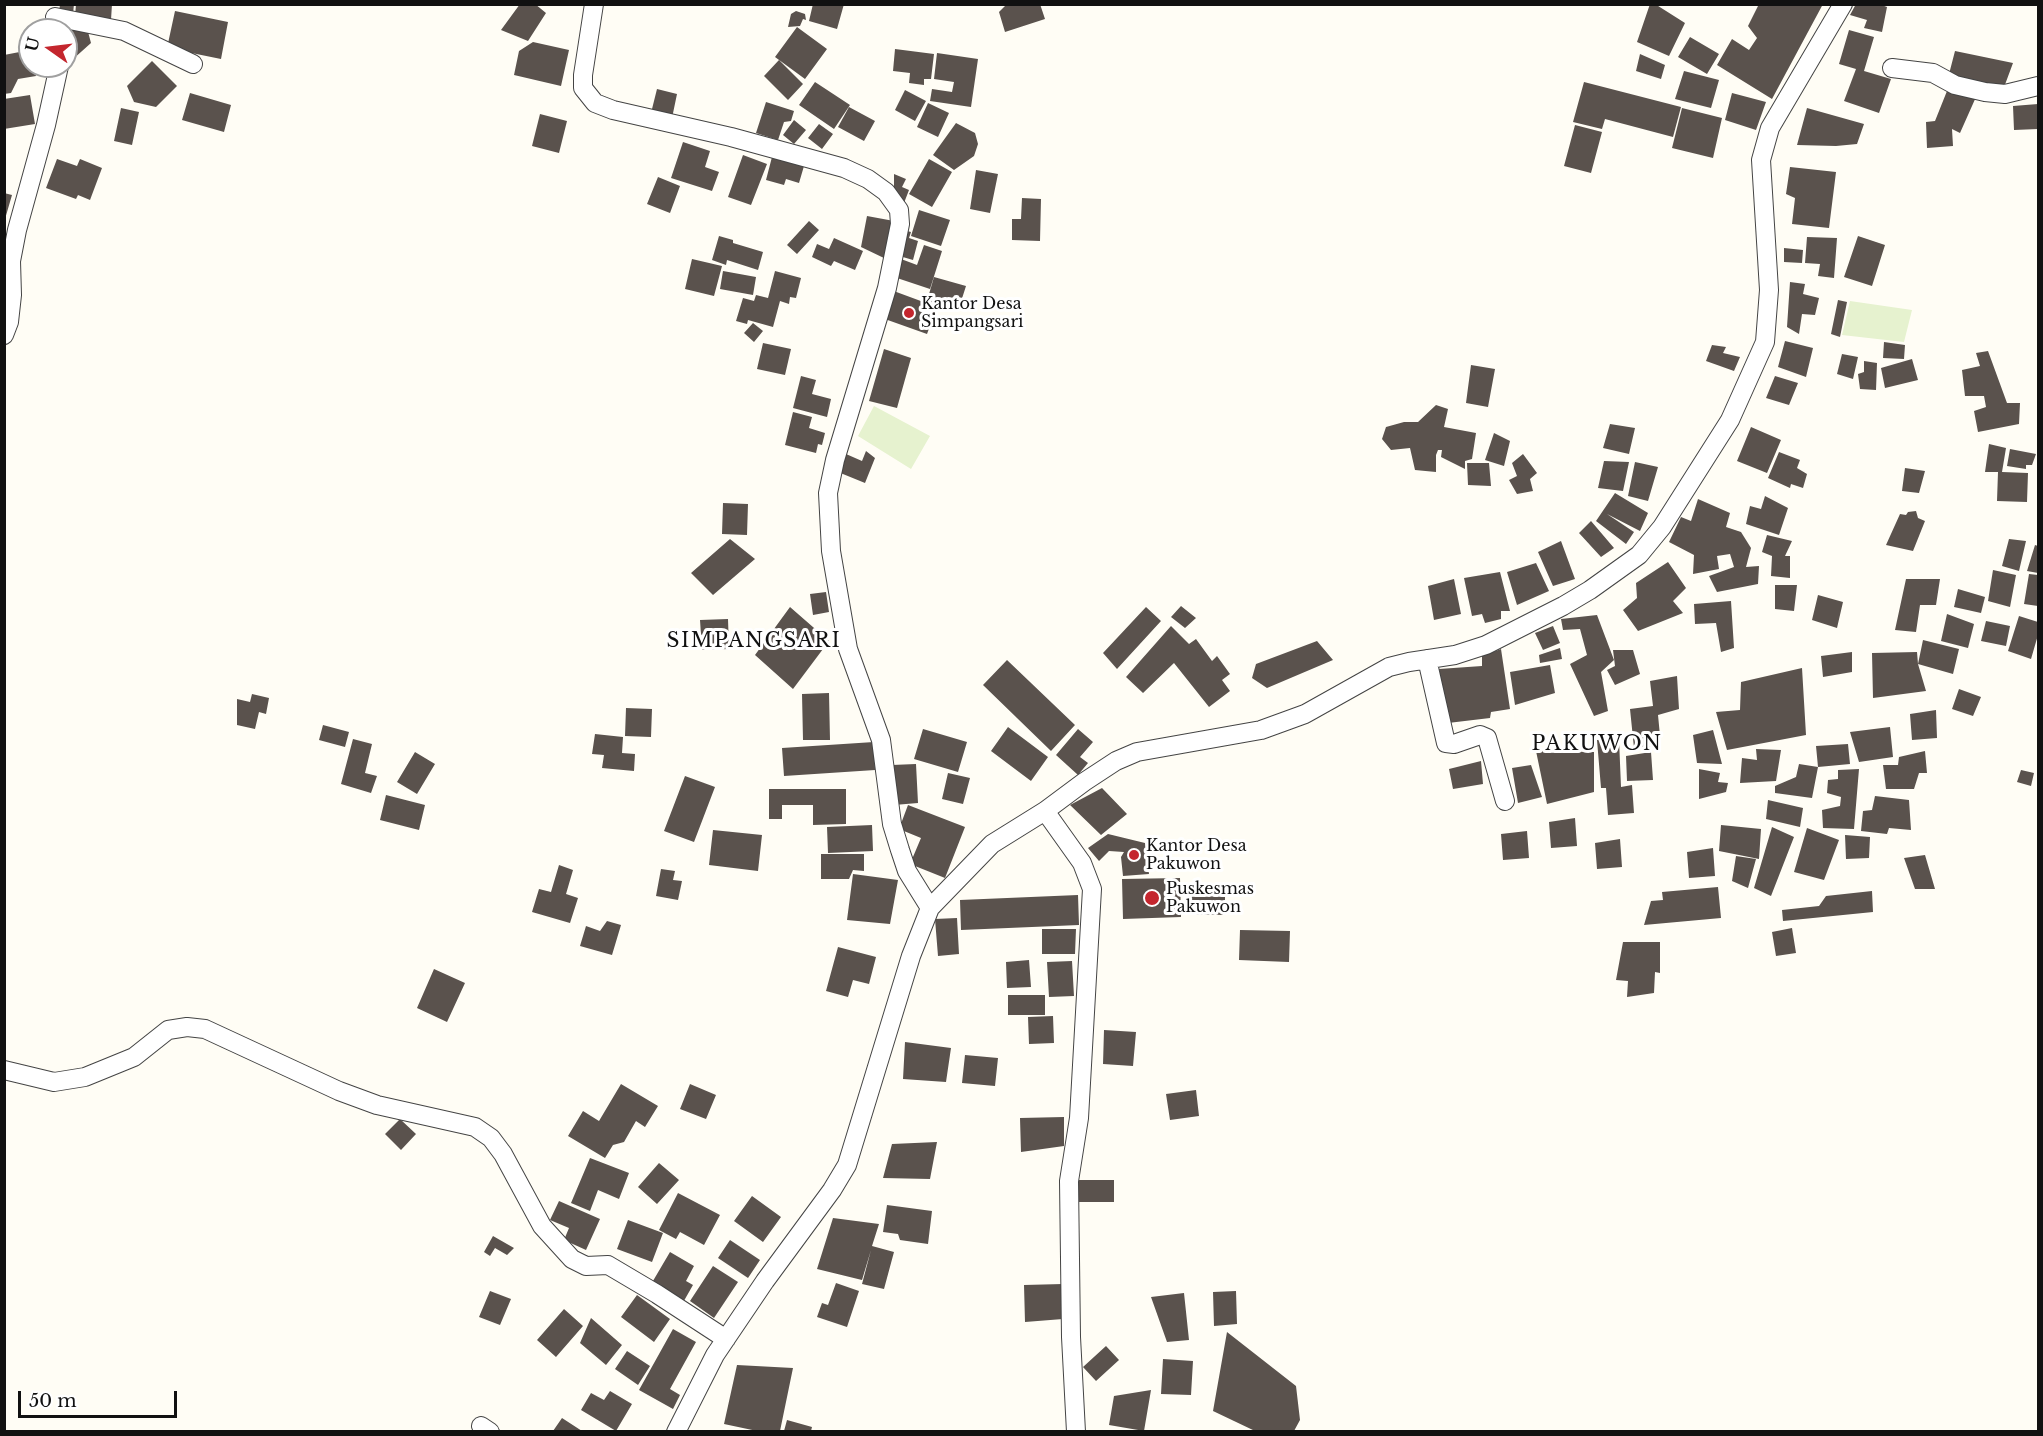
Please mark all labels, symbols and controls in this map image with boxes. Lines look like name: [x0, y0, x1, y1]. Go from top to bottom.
north arrow: [18, 18, 78, 78]
text: U: [21, 35, 44, 53]
place label: Kantor Desa Simpangsari: [921, 294, 1023, 332]
marker: Kantor Desa Simpangsari: [902, 306, 916, 320]
district label: SIMPANGSARI: [667, 629, 841, 653]
district label: PAKUWON: [1532, 732, 1662, 756]
place label: Kantor Desa Pakuwon: [1146, 836, 1247, 874]
marker: Kantor Desa Pakuwon: [1127, 848, 1141, 862]
place label: Puskesmas Pakuwon: [1166, 879, 1254, 917]
marker: Puskesmas Pakuwon: [1143, 889, 1161, 907]
scale bar: [21, 1379, 180, 1417]
text: 50 m: [29, 1390, 77, 1412]

